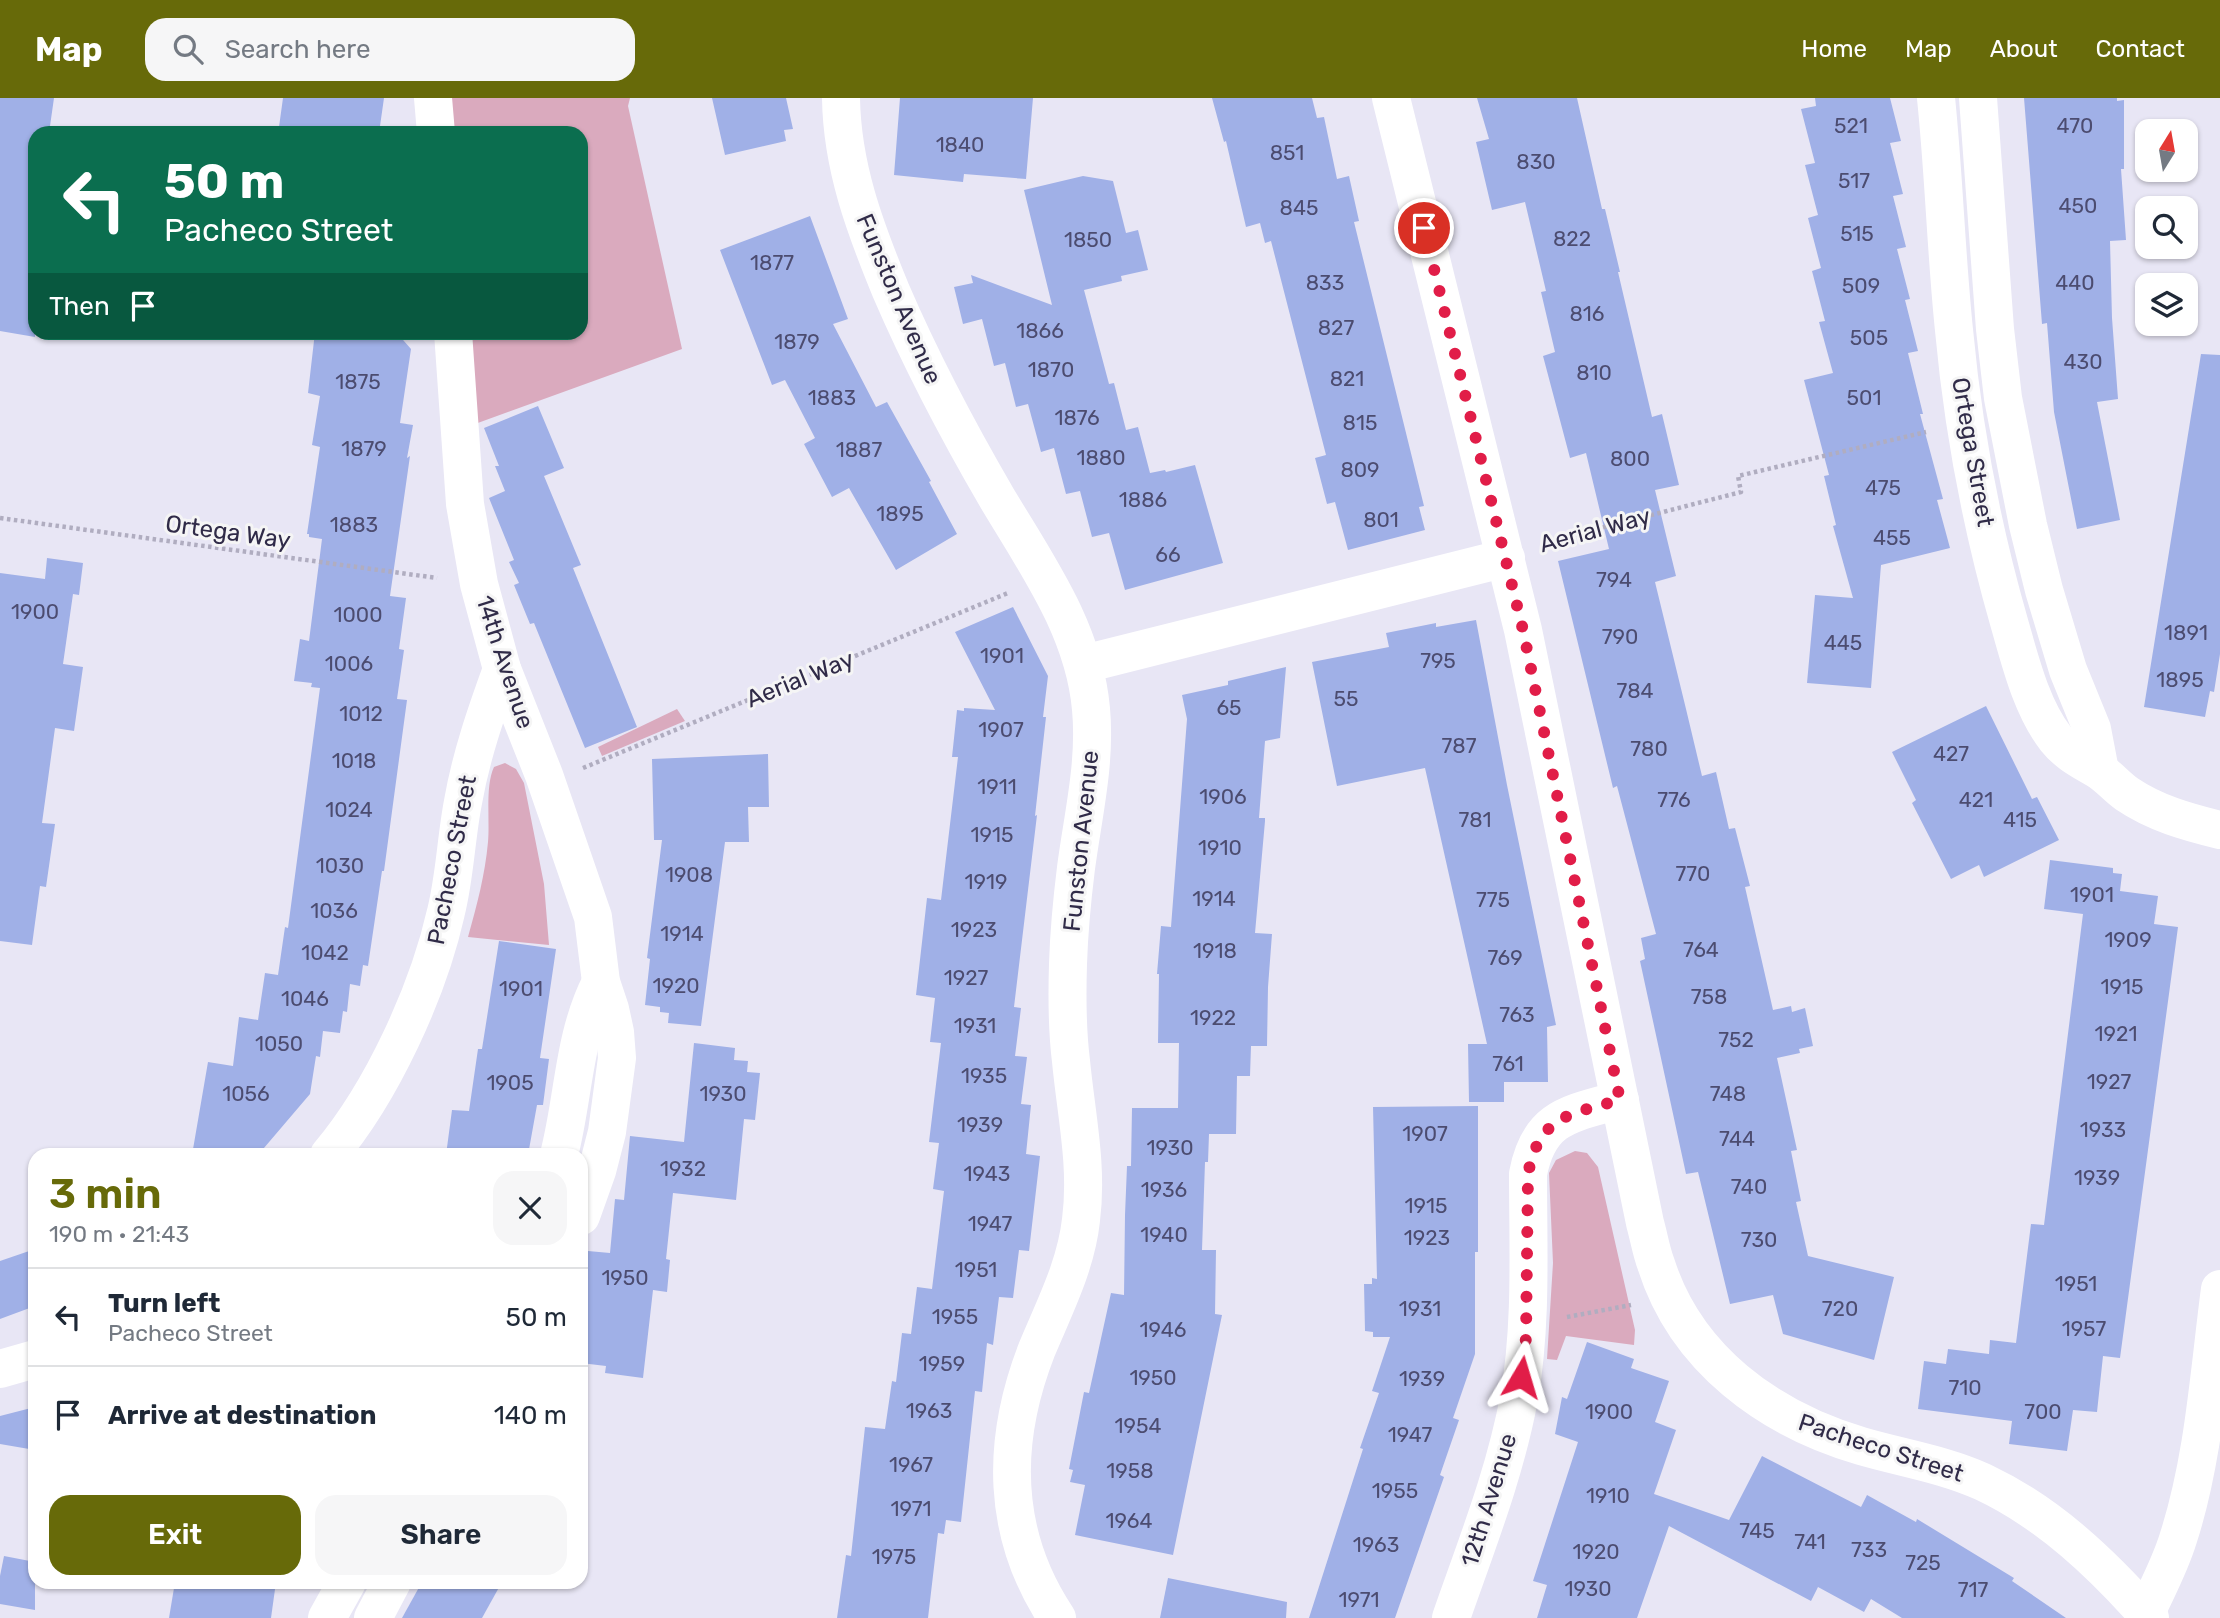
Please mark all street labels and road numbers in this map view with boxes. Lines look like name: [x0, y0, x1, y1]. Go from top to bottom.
street label: Funston Avenue: [851, 210, 947, 388]
street label: Ortega Street: [1946, 375, 2000, 529]
street label: Aerial Way: [1536, 502, 1654, 558]
street label: Ortega Way: [164, 509, 292, 555]
street label: 14th Avenue: [470, 592, 540, 732]
street label: Aerial Way: [742, 645, 858, 713]
street label: Funston Avenue: [1058, 749, 1104, 933]
street label: Pacheco Street: [422, 773, 482, 947]
street label: Pacheco Street: [1795, 1408, 1967, 1488]
street label: 12th Avenue: [1455, 1430, 1523, 1570]

